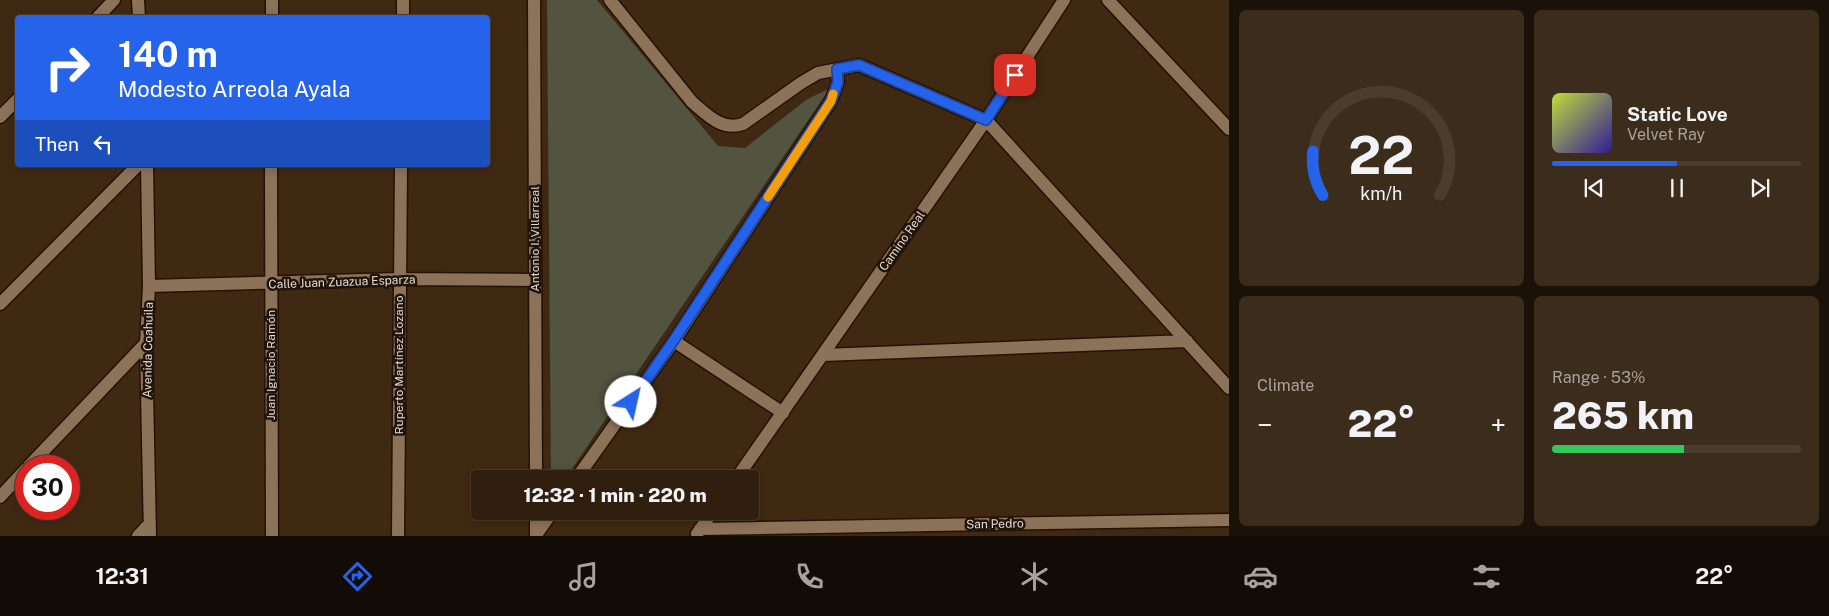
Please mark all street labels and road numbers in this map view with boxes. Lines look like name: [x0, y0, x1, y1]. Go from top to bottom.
street label: Antonio I. Villarreal: [528, 186, 542, 292]
street label: Camino Real: [876, 208, 928, 274]
street label: Calle Juan Zuazua Esparza: [268, 272, 416, 292]
street label: Ruperto Martínez Lozano: [392, 295, 406, 434]
street label: Avenida Coahuila: [140, 302, 156, 398]
street label: Juan Ignacio Ramón: [264, 310, 278, 420]
street label: San Pedro: [966, 516, 1024, 532]

